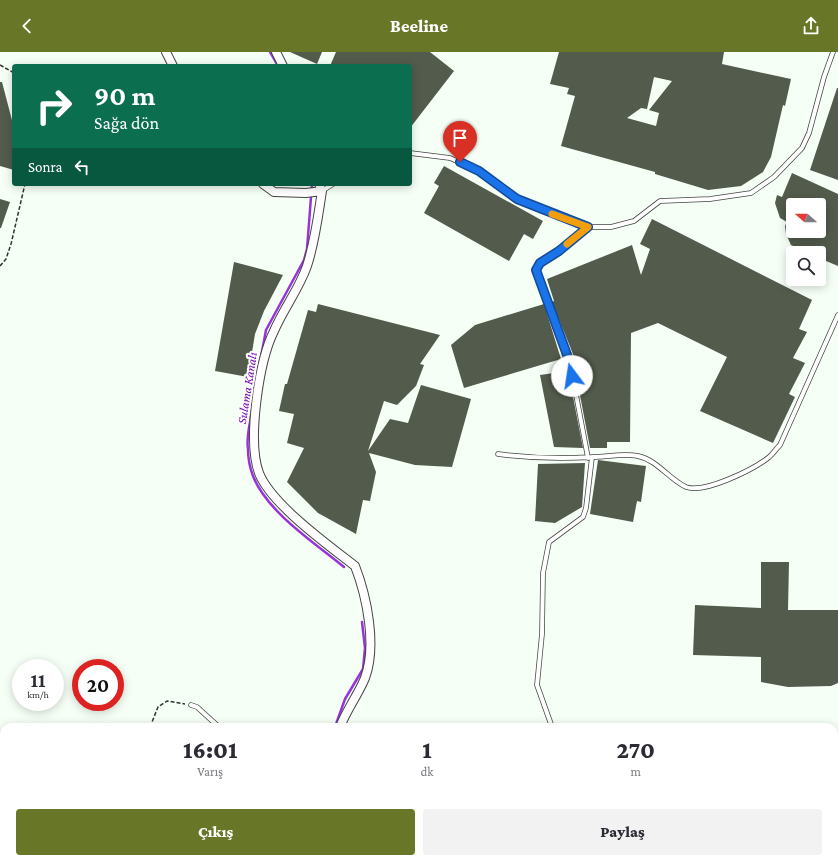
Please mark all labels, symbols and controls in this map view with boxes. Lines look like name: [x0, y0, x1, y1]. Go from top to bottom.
icon: back: [16, 15, 38, 37]
icon: share: [800, 15, 822, 37]
text: Beeline: [390, 16, 448, 36]
icon: right: [28, 80, 80, 132]
text: 90 m: [94, 80, 155, 111]
text: Sağa dön: [94, 113, 159, 133]
pin: [443, 121, 477, 162]
icon: arrive: [449, 127, 471, 149]
icon: left: [71, 156, 93, 178]
text: Sonra: [28, 159, 63, 175]
north arrow: [786, 198, 826, 238]
map controls: [786, 198, 826, 286]
button: search: [786, 246, 826, 286]
water label: Sulama Kanalı: [234, 350, 260, 425]
position arrow: [551, 355, 593, 397]
speed limit sign: 20: [72, 659, 124, 711]
text: 11: [31, 669, 45, 691]
text: km/h: [27, 689, 49, 700]
text: 16:01: [183, 736, 237, 763]
text: 1: [422, 736, 432, 763]
text: 270: [616, 736, 655, 763]
text: Varış: [197, 764, 223, 779]
text: dk: [420, 764, 433, 779]
text: m: [630, 764, 641, 779]
button: Çıkış: [16, 809, 415, 855]
button: Paylaş: [423, 809, 822, 855]

